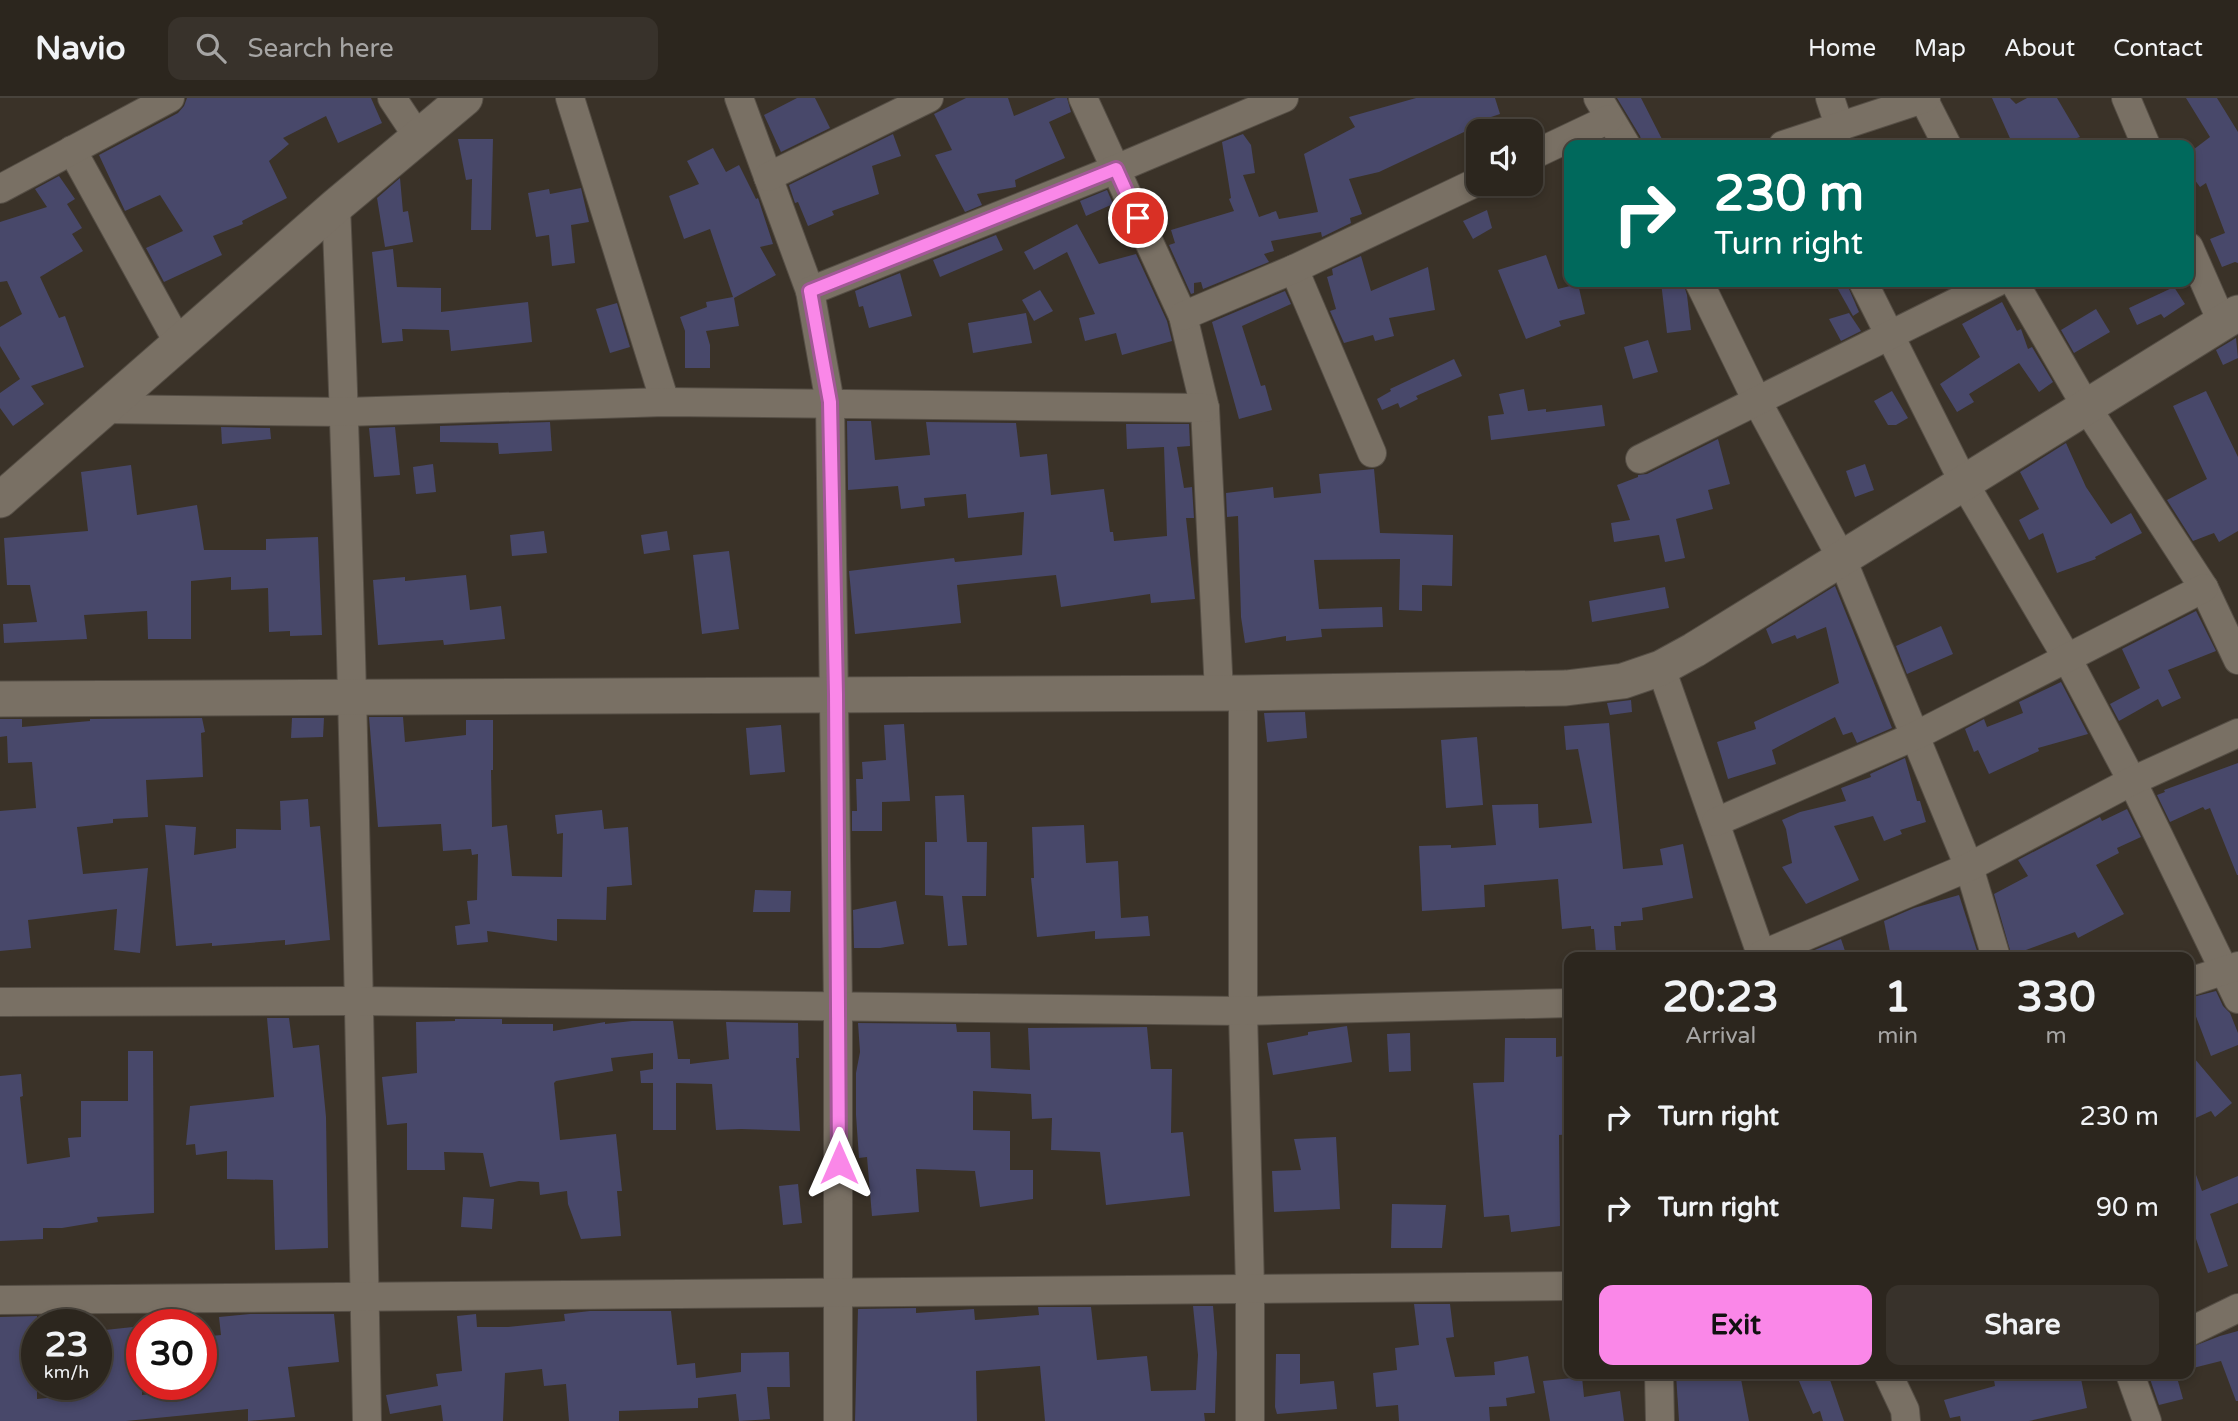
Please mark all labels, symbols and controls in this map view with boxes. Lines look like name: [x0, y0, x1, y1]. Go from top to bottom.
search box: [168, 17, 658, 80]
text: Navio: [35, 29, 126, 68]
icon: search: [192, 29, 230, 67]
text: Search here: [248, 33, 394, 64]
text: Home: [1808, 34, 1876, 63]
text: Map: [1914, 34, 1966, 63]
text: About: [2004, 34, 2075, 63]
text: Contact: [2113, 34, 2203, 63]
map controls: [1466, 119, 1543, 196]
button: sound: [1466, 119, 1543, 196]
text: 230 m: [1714, 165, 1864, 224]
icon: right: [1599, 168, 1690, 259]
pin: [1108, 188, 1168, 248]
icon: arrive: [1119, 199, 1157, 237]
text: Turn right: [1714, 225, 1863, 263]
text: 20:23: [1662, 972, 1779, 1023]
text: 1: [1884, 972, 1911, 1023]
text: 330: [2016, 972, 2096, 1023]
text: Arrival: [1685, 1022, 1756, 1050]
text: min: [1877, 1022, 1918, 1050]
text: m: [2045, 1022, 2067, 1050]
icon: right: [1599, 1098, 1637, 1136]
text: Turn right: [1658, 1101, 1779, 1132]
text: 230 m: [2079, 1101, 2159, 1132]
position arrow: [802, 1126, 876, 1200]
icon: right: [1599, 1189, 1637, 1227]
text: Turn right: [1658, 1192, 1779, 1223]
text: 90 m: [2096, 1192, 2159, 1223]
button: Exit: [1599, 1285, 1872, 1365]
button: Share: [1886, 1285, 2159, 1365]
speed limit sign: 30: [126, 1309, 217, 1400]
text: 23: [45, 1324, 88, 1366]
text: km/h: [44, 1361, 89, 1383]

